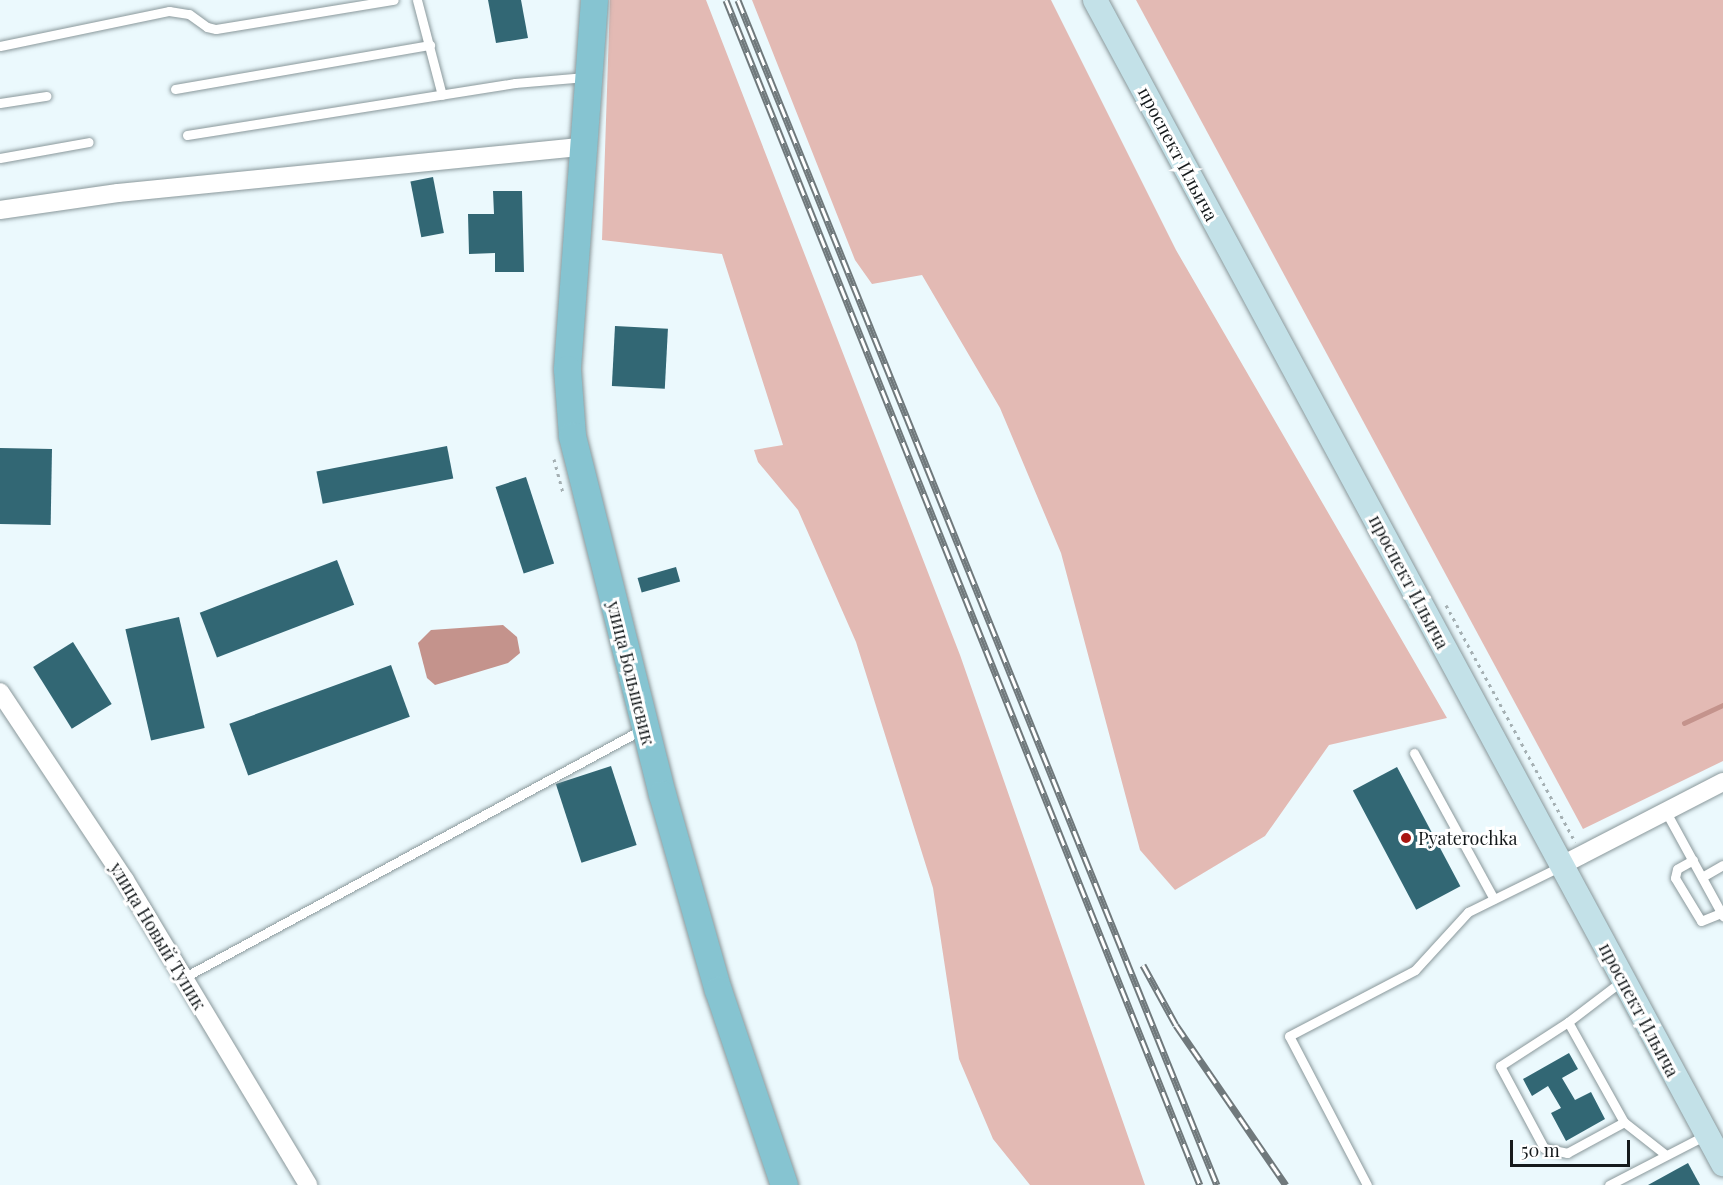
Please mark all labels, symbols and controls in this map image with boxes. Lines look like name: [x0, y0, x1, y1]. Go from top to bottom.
street label: проспект Ильича: [1134, 83, 1222, 225]
street label: проспект Ильича: [1365, 511, 1453, 653]
street label: улица Большевик: [603, 599, 659, 747]
place label: Pyaterochka: [1418, 827, 1517, 849]
marker: Pyaterochka: [1399, 831, 1413, 845]
street label: улица Новый Тупик: [105, 858, 211, 1014]
street label: проспект Ильича: [1595, 939, 1683, 1081]
scale bar: [1513, 1128, 1633, 1166]
text: 50 m: [1521, 1138, 1560, 1162]

